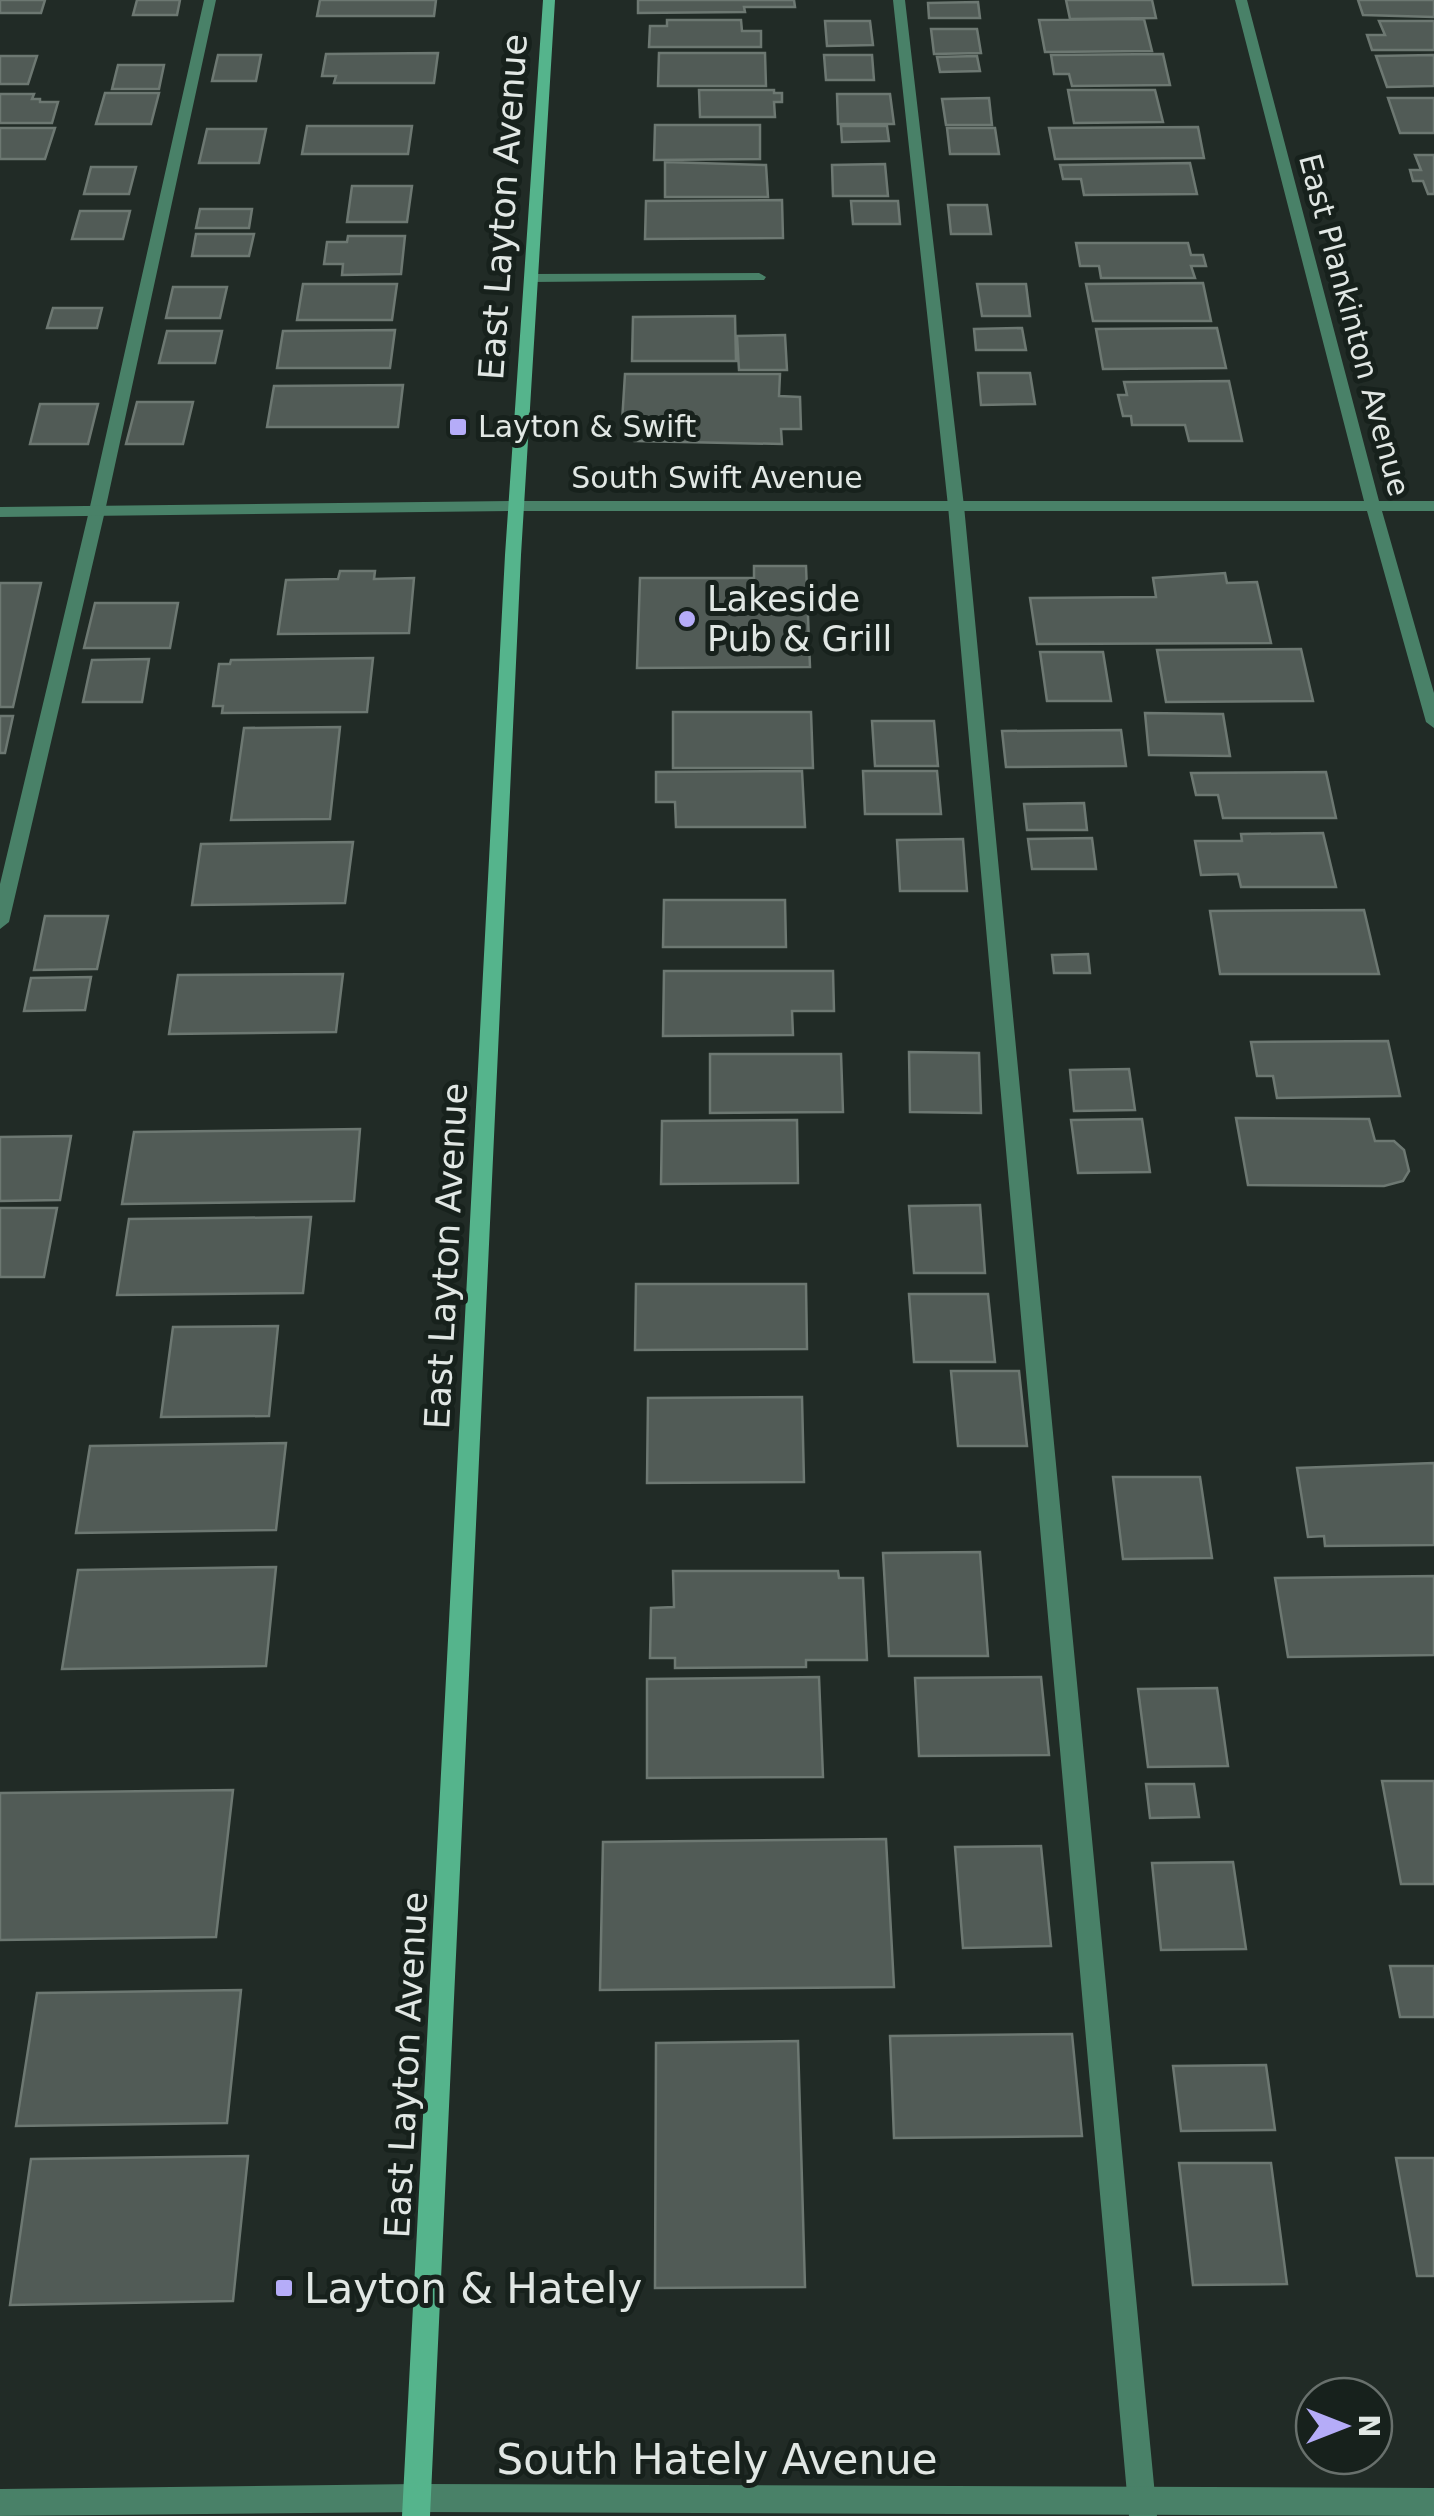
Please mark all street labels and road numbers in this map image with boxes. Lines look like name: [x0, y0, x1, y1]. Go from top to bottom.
street label: East Layton Avenue: [471, 33, 535, 381]
street label: East Plankinton Avenue: [1292, 150, 1417, 500]
street label: South Swift Avenue: [571, 460, 863, 495]
street label: East Layton Avenue: [417, 1082, 475, 1430]
street label: East Layton Avenue: [377, 1891, 435, 2239]
street label: South Hately Avenue: [497, 2435, 937, 2484]

